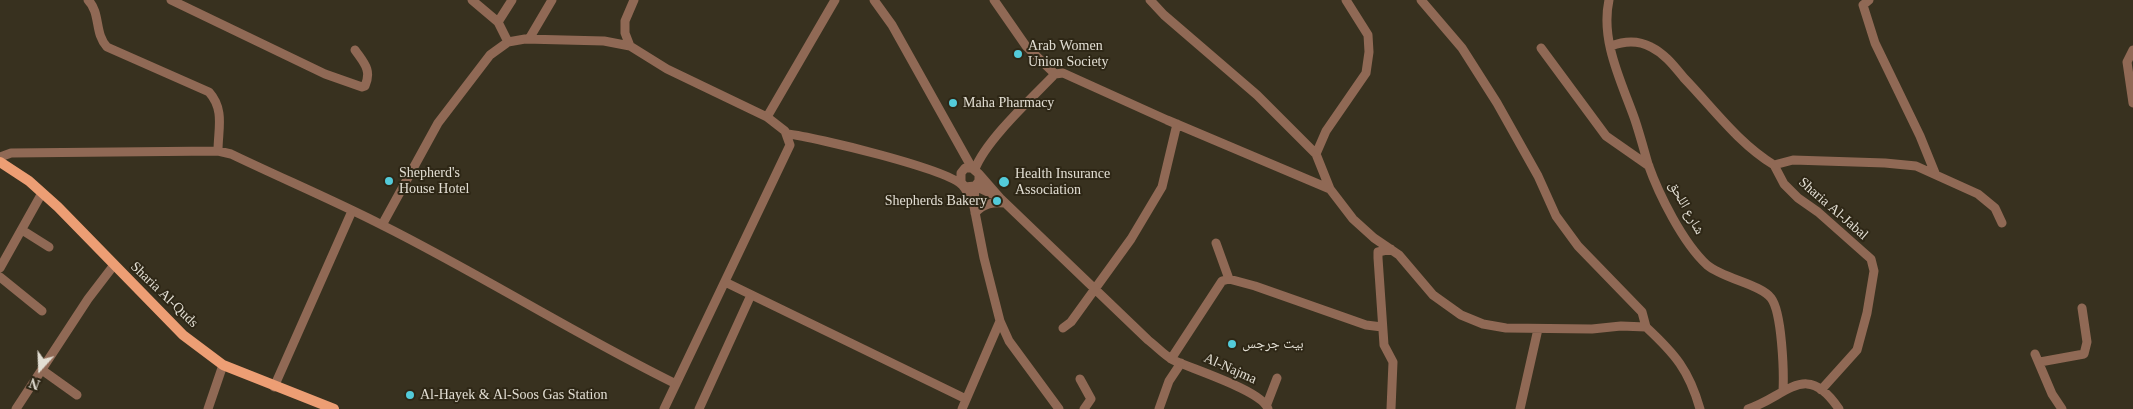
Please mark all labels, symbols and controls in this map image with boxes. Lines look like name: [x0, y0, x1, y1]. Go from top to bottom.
place label: Arab Women Union Society: [1028, 38, 1108, 70]
marker: Arab Women Union Society: [1012, 48, 1024, 60]
place label: Maha Pharmacy: [963, 95, 1054, 111]
marker: Maha Pharmacy: [947, 97, 959, 109]
place label: Shepherd's House Hotel: [399, 165, 469, 198]
place label: Health Insurance Association: [1015, 166, 1110, 198]
street label: Sharia Al-Jabal: [1795, 174, 1871, 244]
marker: Shepherd's House Hotel: [383, 175, 395, 187]
marker: Health Insurance Association: [997, 175, 1011, 189]
street label: شارع اللحق: [1665, 178, 1707, 238]
place label: Shepherds Bakery: [885, 193, 987, 209]
marker: Shepherds Bakery: [991, 195, 1003, 207]
street label: Sharia Al-Quds: [127, 259, 201, 331]
place label: بيت جرجس: [1242, 336, 1304, 352]
marker: بيت جرجس: [1226, 338, 1238, 350]
north arrow: [15, 344, 65, 394]
street label: Al-Najma: [1201, 350, 1259, 388]
text: N: [27, 375, 42, 392]
place label: Al-Hayek & Al-Soos Gas Station: [420, 387, 607, 403]
marker: Al-Hayek & Al-Soos Gas Station: [404, 389, 416, 401]

